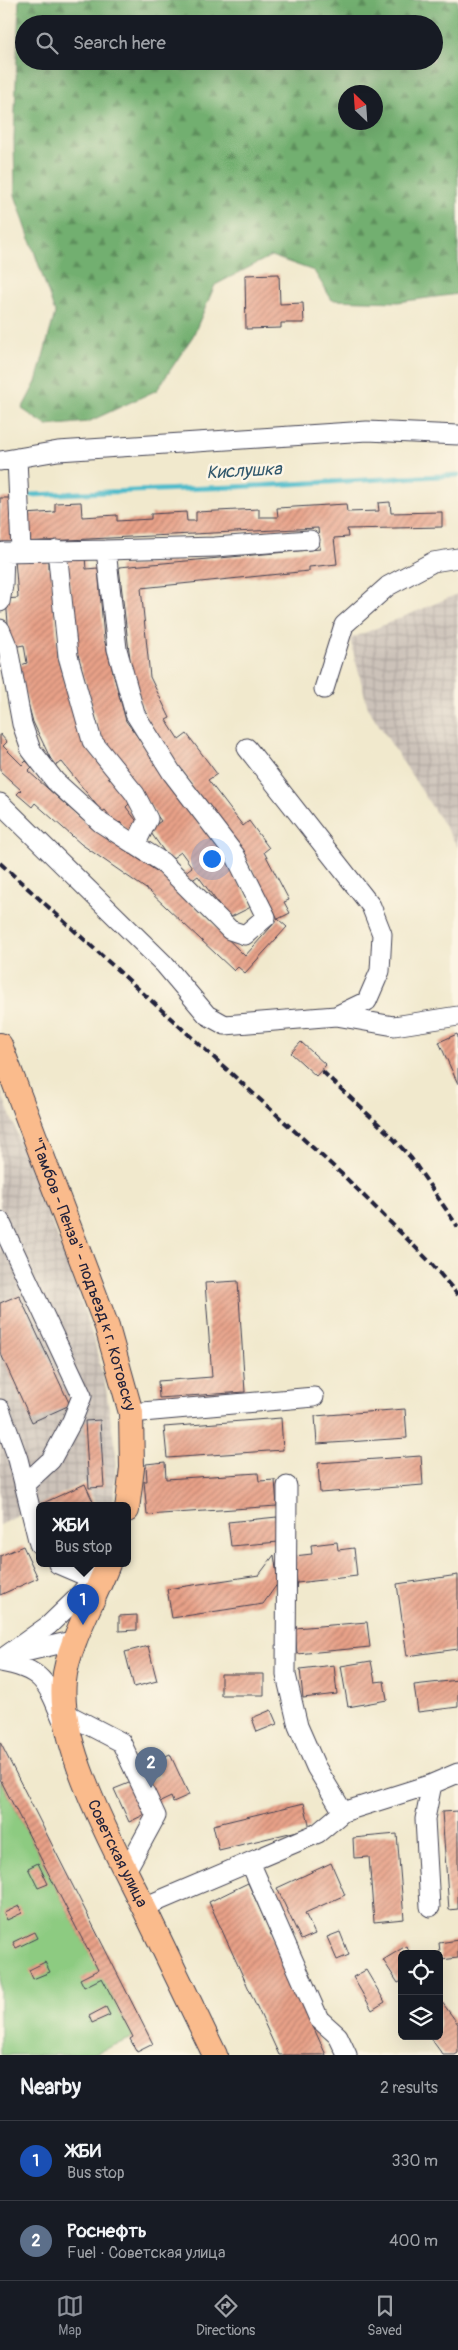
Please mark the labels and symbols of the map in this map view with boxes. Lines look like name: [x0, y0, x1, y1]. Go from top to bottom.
north arrow: [338, 85, 383, 130]
water label: Кислушка: [206, 457, 284, 484]
your location: [199, 846, 225, 872]
street label: "Тамбов - Пенза" - подъезд к г. Котовску: [26, 1135, 140, 1413]
pin: 1: [67, 1584, 99, 1625]
pin: 2: [135, 1747, 167, 1788]
street label: Советская улица: [83, 1797, 152, 1911]

